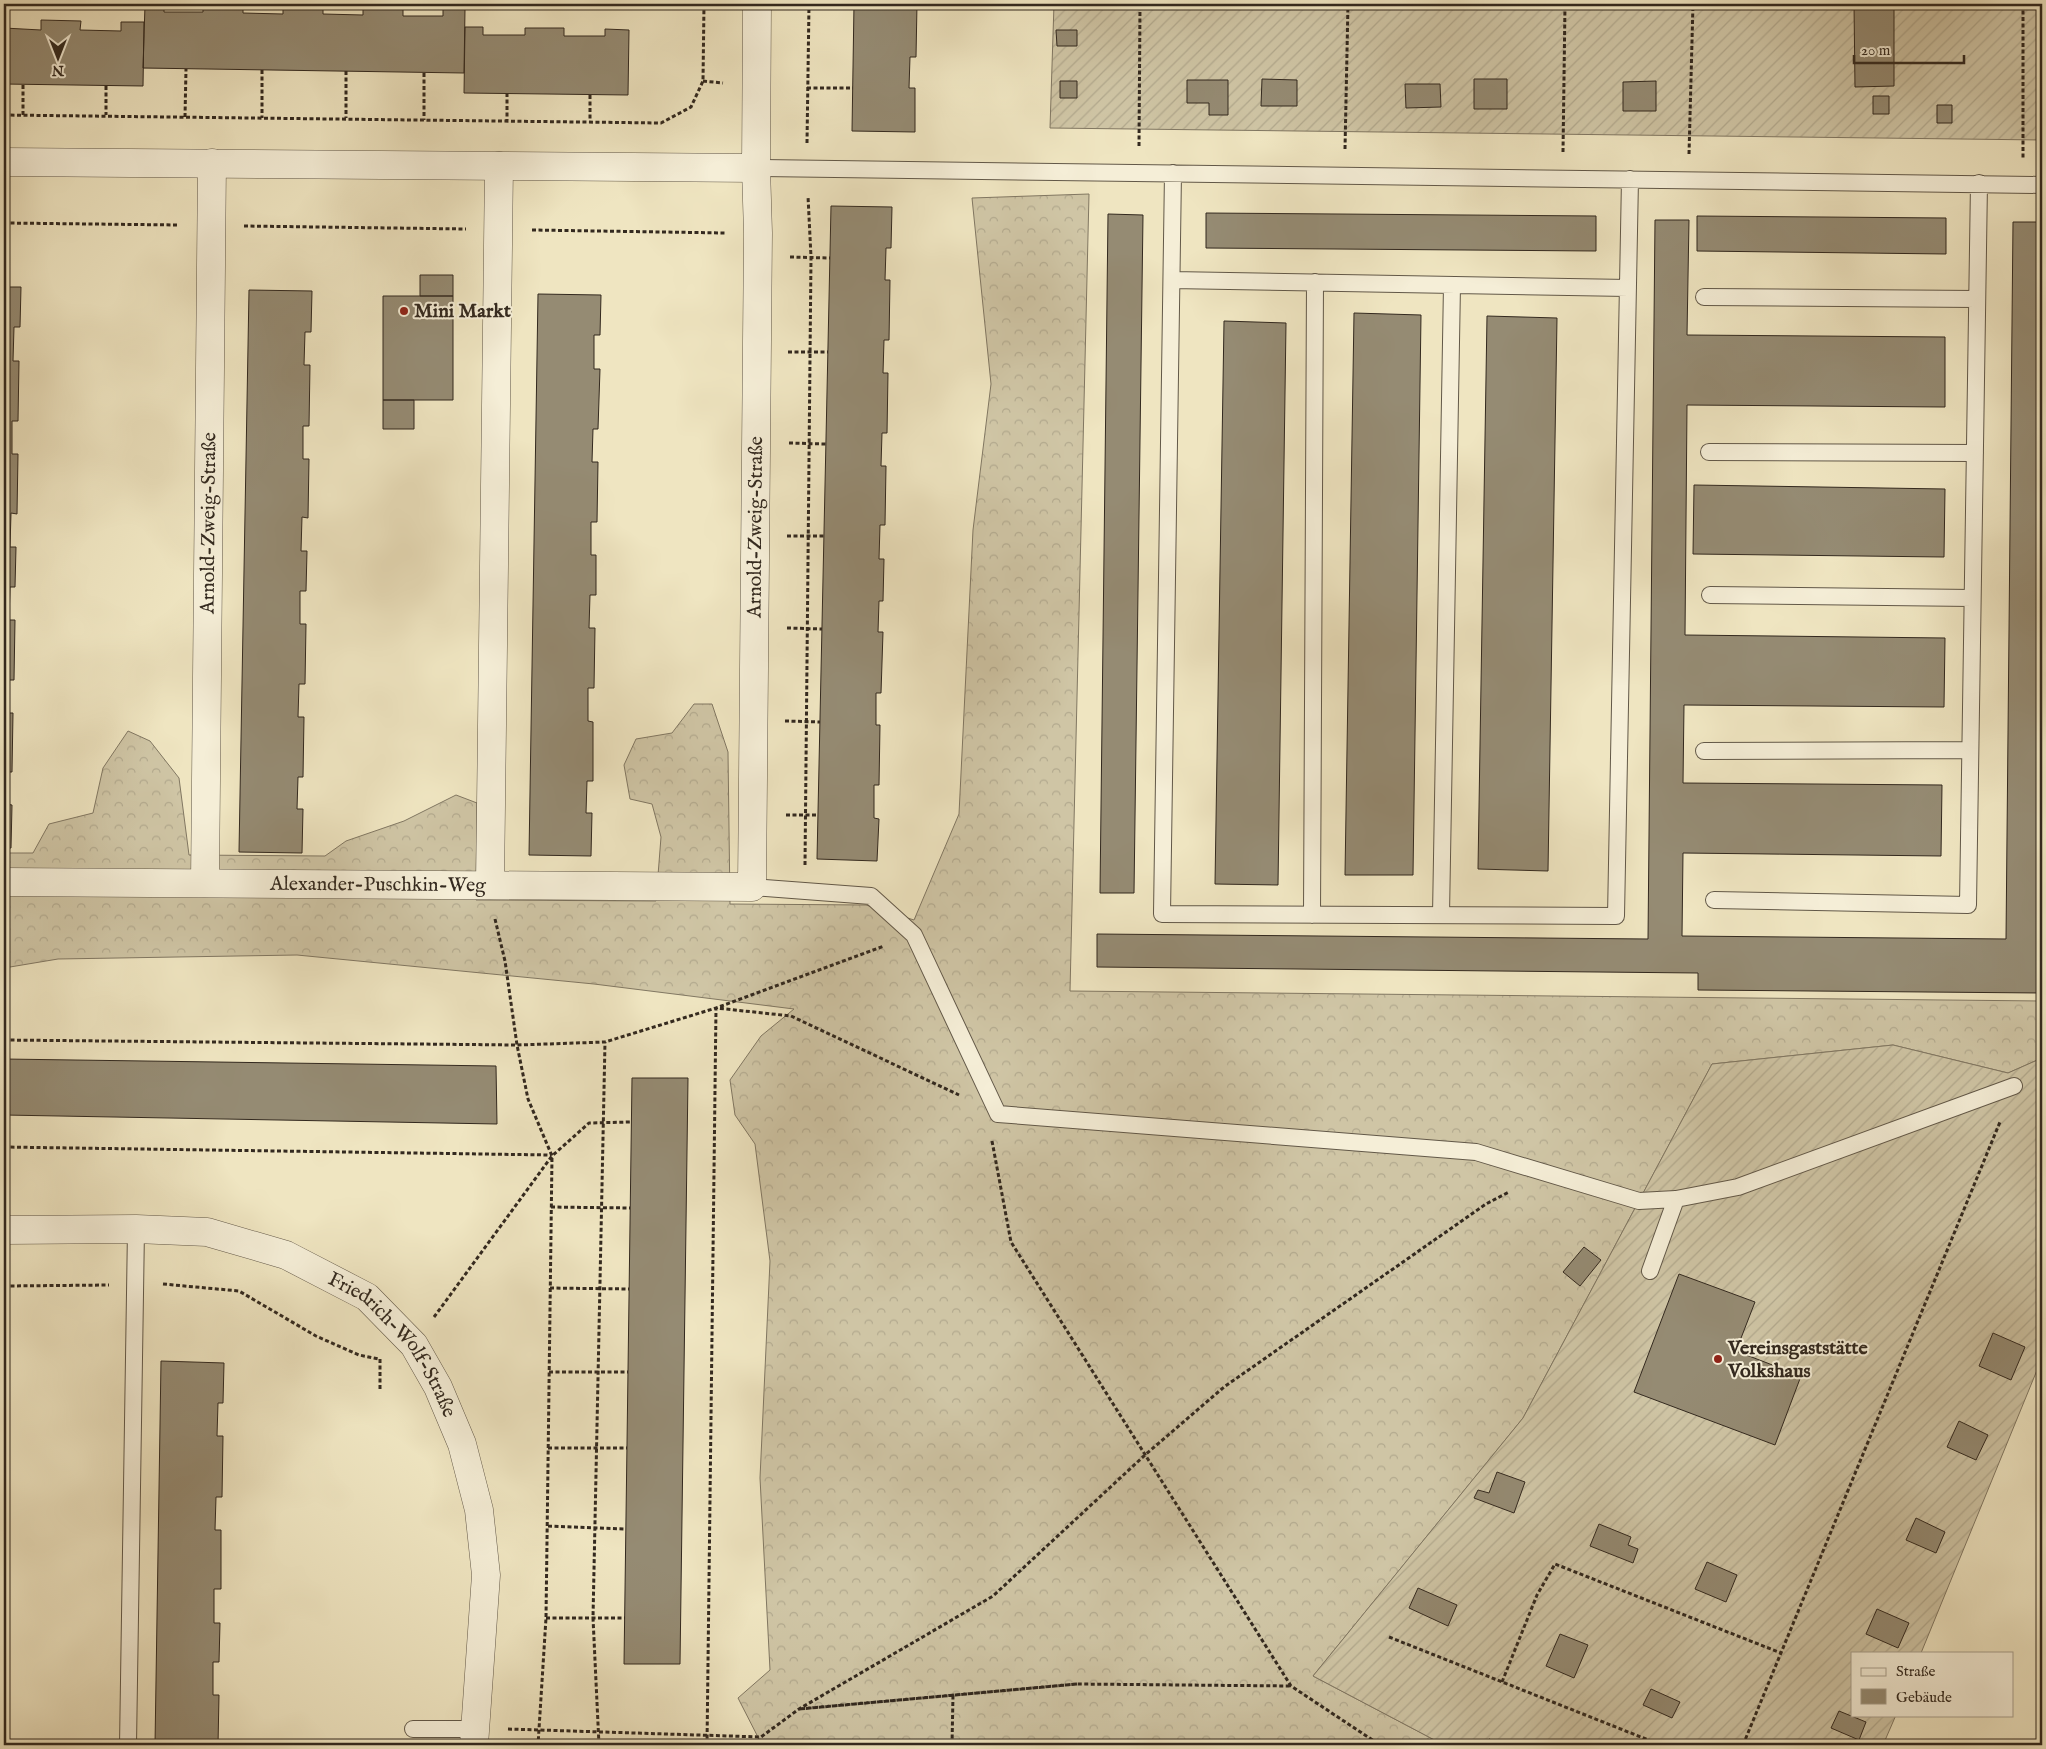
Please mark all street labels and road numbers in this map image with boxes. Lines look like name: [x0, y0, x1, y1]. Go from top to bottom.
street label: Arnold-Zweig-Straße: [195, 432, 222, 615]
street label: Arnold-Zweig-Straße: [742, 436, 769, 619]
street label: Alexander-Puschkin-Weg: [269, 871, 487, 898]
street label: Friedrich-Wolf-Straße: [324, 1266, 462, 1421]

